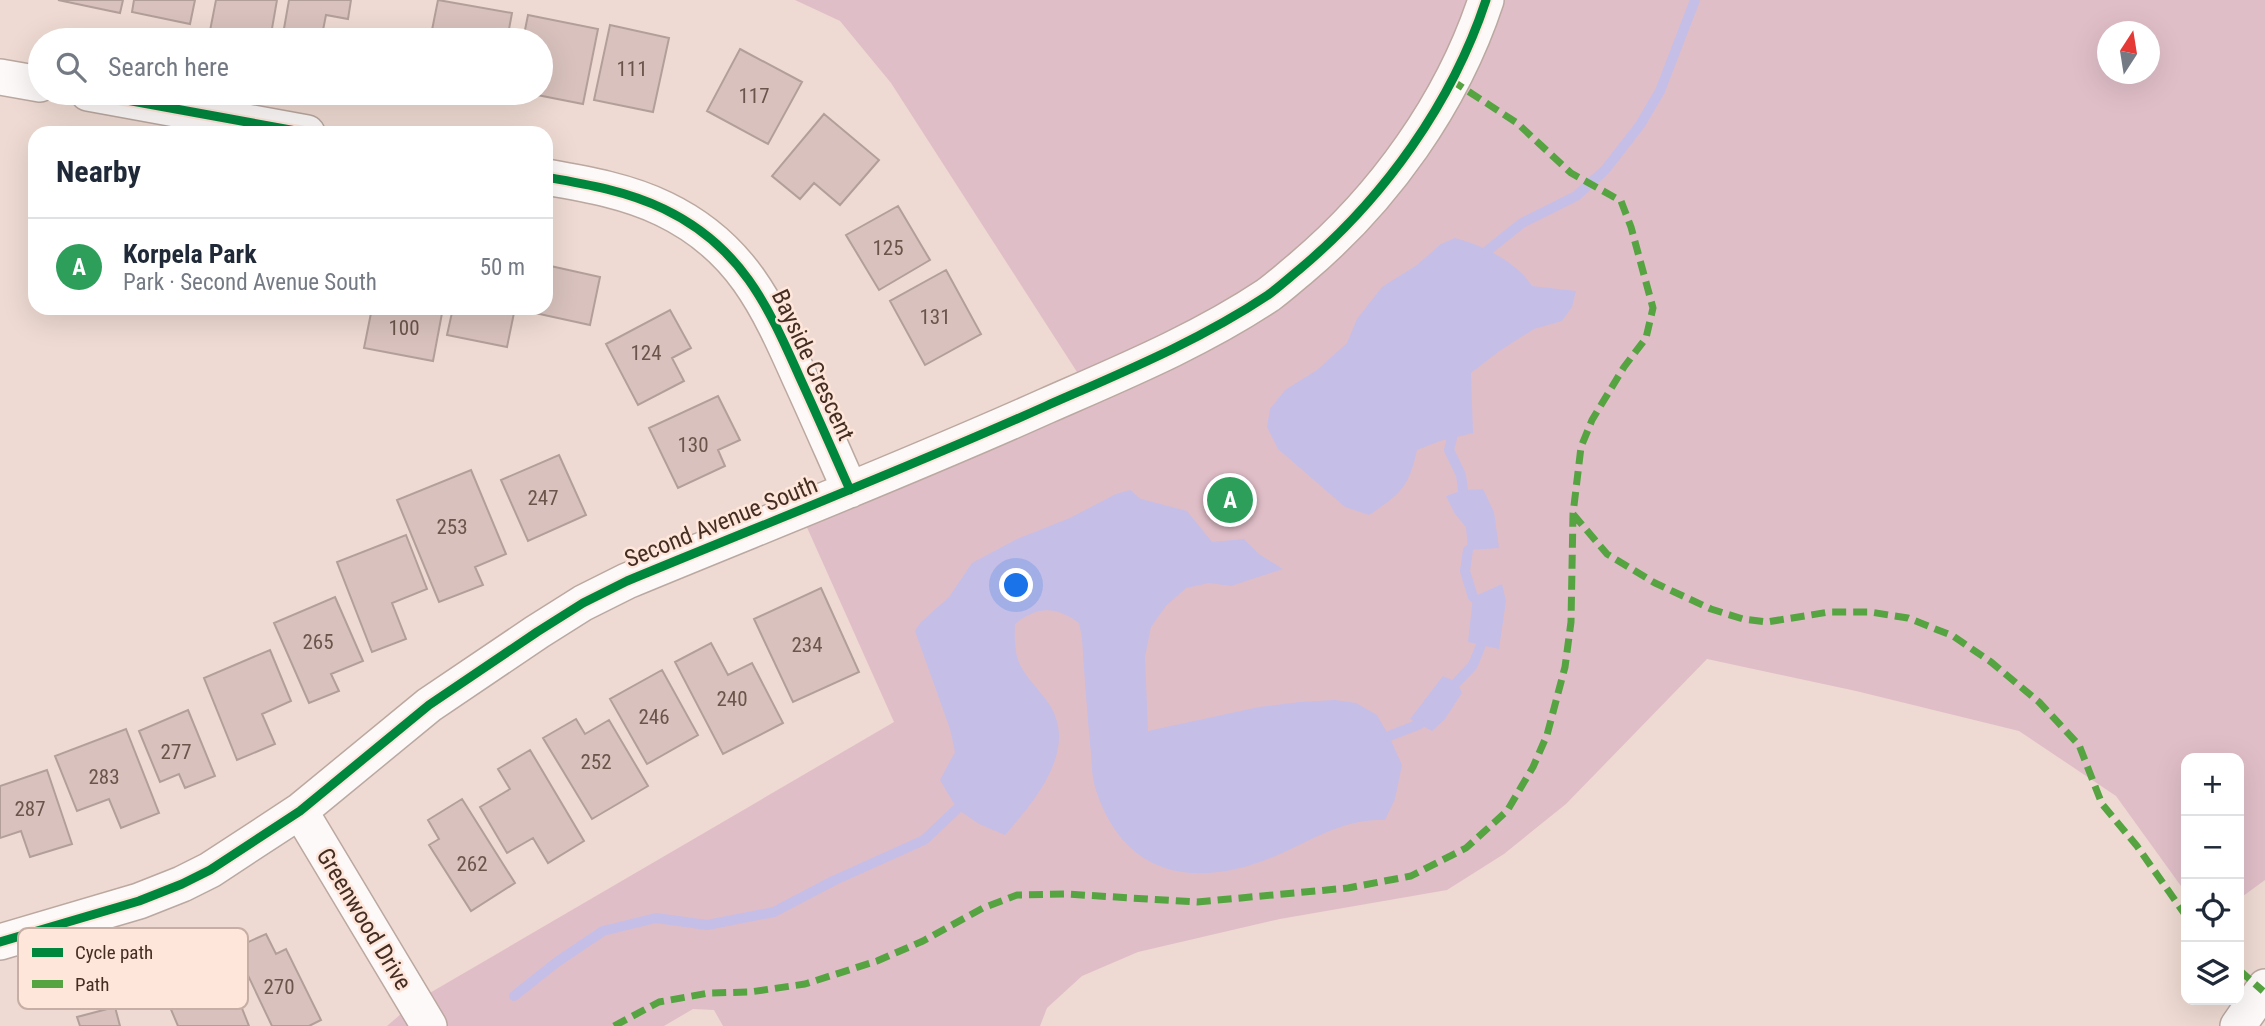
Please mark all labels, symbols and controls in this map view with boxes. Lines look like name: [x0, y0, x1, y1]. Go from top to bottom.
north arrow: [2097, 21, 2160, 84]
search box: [28, 28, 553, 105]
icon: search: [52, 48, 90, 86]
text: Search here: [108, 52, 229, 82]
house number: 111: [616, 57, 648, 81]
house number: 117: [738, 84, 770, 108]
text: Nearby: [56, 154, 141, 189]
house number: 125: [872, 236, 904, 260]
text: Korpela Park: [123, 239, 257, 269]
text: A: [72, 254, 86, 281]
text: 50 m: [480, 254, 525, 281]
text: Park · Second Avenue South: [123, 269, 377, 296]
street label: Bayside Crescent: [766, 285, 860, 445]
house number: 131: [919, 305, 951, 329]
house number: 100: [388, 316, 420, 340]
house number: 124: [630, 341, 662, 365]
house number: 130: [677, 433, 709, 457]
street label: Second Avenue South: [621, 471, 821, 573]
pin: A: [1207, 474, 1253, 526]
house number: 247: [527, 486, 559, 510]
house number: 253: [436, 515, 468, 539]
your location: [999, 568, 1033, 602]
house number: 265: [302, 630, 334, 654]
house number: 234: [791, 633, 823, 657]
house number: 240: [716, 687, 748, 711]
house number: 246: [638, 705, 670, 729]
house number: 277: [160, 740, 192, 764]
house number: 252: [580, 750, 612, 774]
map controls: [2181, 753, 2244, 1005]
button: +: [2181, 753, 2244, 816]
house number: 283: [88, 765, 120, 789]
house number: 287: [14, 797, 46, 821]
button: −: [2181, 816, 2244, 879]
street label: Greenwood Drive: [311, 843, 417, 995]
house number: 262: [456, 852, 488, 876]
button: locate: [2181, 879, 2244, 942]
legend: [18, 928, 248, 1009]
text: Cycle path: [75, 941, 153, 964]
button: layers: [2181, 942, 2244, 1005]
text: Path: [75, 973, 109, 996]
house number: 270: [263, 975, 295, 999]

